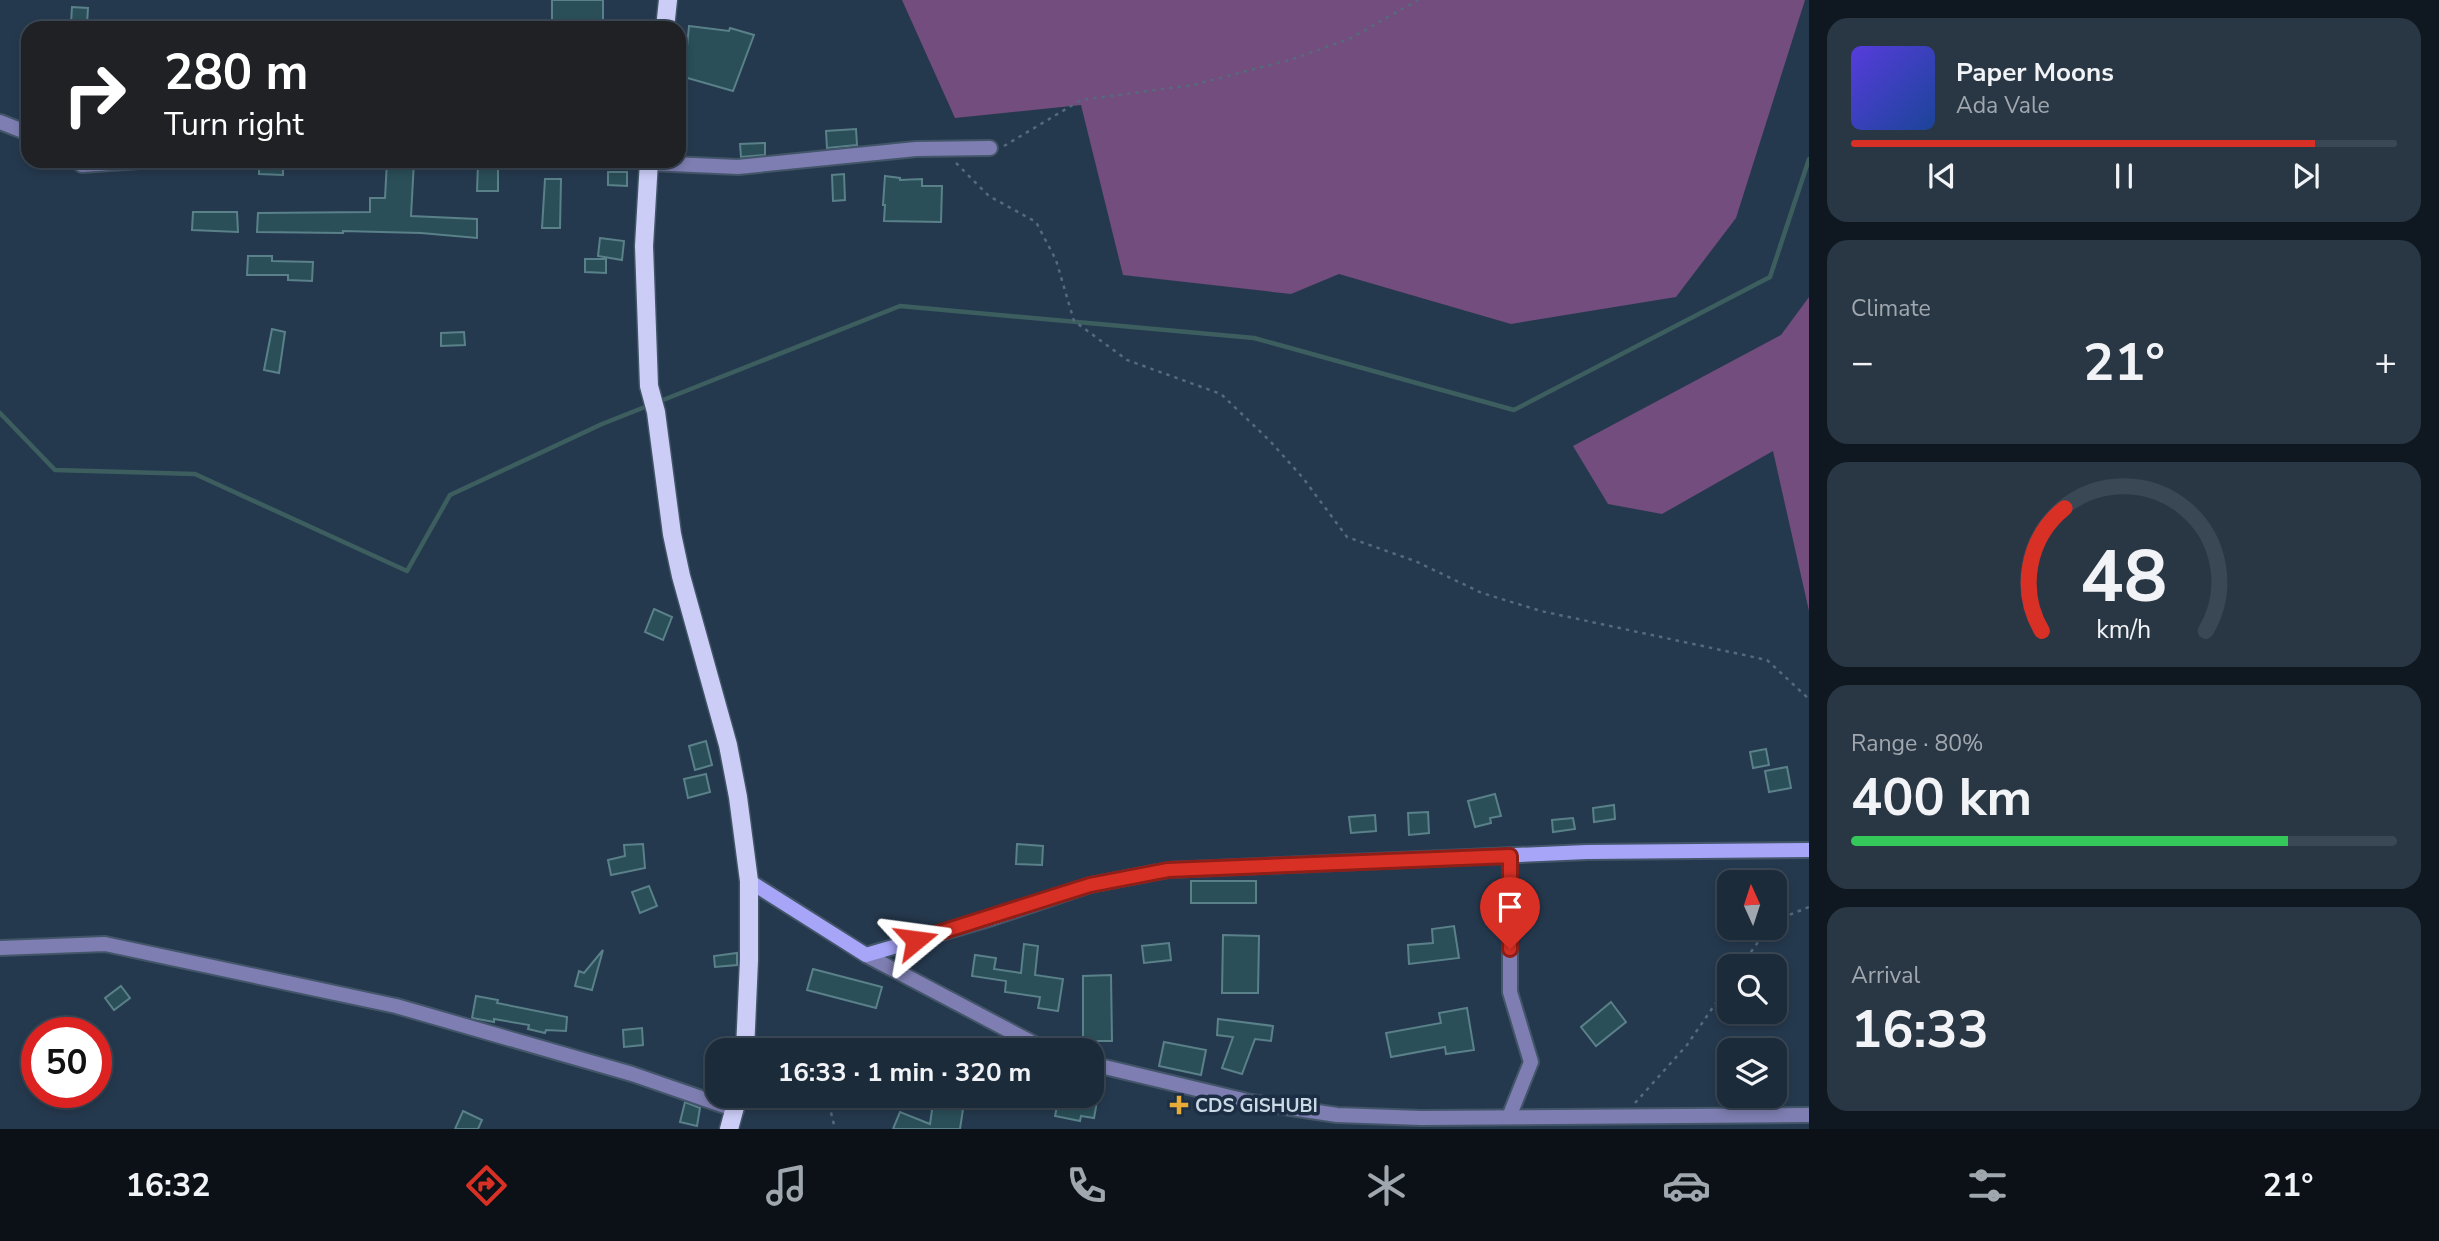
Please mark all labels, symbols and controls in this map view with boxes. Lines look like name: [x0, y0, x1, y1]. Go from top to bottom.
text: 280 m: [164, 39, 308, 106]
icon: right: [49, 49, 140, 140]
text: Paper Moons: [1956, 55, 2114, 90]
text: Ada Vale: [1956, 90, 2050, 121]
text: Turn right: [164, 103, 304, 146]
icon: previous: [1923, 157, 1961, 195]
icon: pause: [2105, 157, 2143, 195]
icon: next: [2287, 157, 2325, 195]
text: Climate: [1851, 293, 1931, 324]
text: 21°: [2083, 327, 2165, 398]
text: −: [1851, 337, 1874, 388]
text: +: [2374, 337, 2397, 388]
text: 48: [2080, 527, 2168, 627]
text: km/h: [2096, 612, 2152, 646]
text: Range · 80%: [1851, 728, 1983, 759]
text: 400 km: [1851, 762, 2032, 833]
north arrow: [1717, 870, 1787, 940]
map controls: [1717, 870, 1787, 1108]
pin: [1480, 877, 1540, 949]
icon: arrive: [1491, 888, 1529, 926]
position arrow: [879, 903, 953, 977]
button: search: [1717, 954, 1787, 1024]
text: Arrival: [1851, 960, 1920, 991]
text: 16:33: [1851, 994, 1989, 1065]
speed limit sign: 50: [21, 1017, 112, 1108]
button: layers: [1717, 1038, 1787, 1108]
text: 16:33 · 1 min · 320 m: [778, 1055, 1031, 1090]
place label: CDS GISHUBI: [1195, 1093, 1318, 1119]
marker: CDS GISHUBI: [1169, 1095, 1189, 1115]
icon: directions: [462, 1161, 511, 1210]
icon: music: [762, 1161, 811, 1210]
icon: phone: [1062, 1161, 1111, 1210]
icon: climate: [1362, 1161, 1411, 1210]
icon: car: [1662, 1161, 1711, 1210]
icon: filters: [1963, 1161, 2012, 1210]
text: 16:32: [126, 1164, 210, 1207]
text: 21°: [2263, 1164, 2313, 1207]

